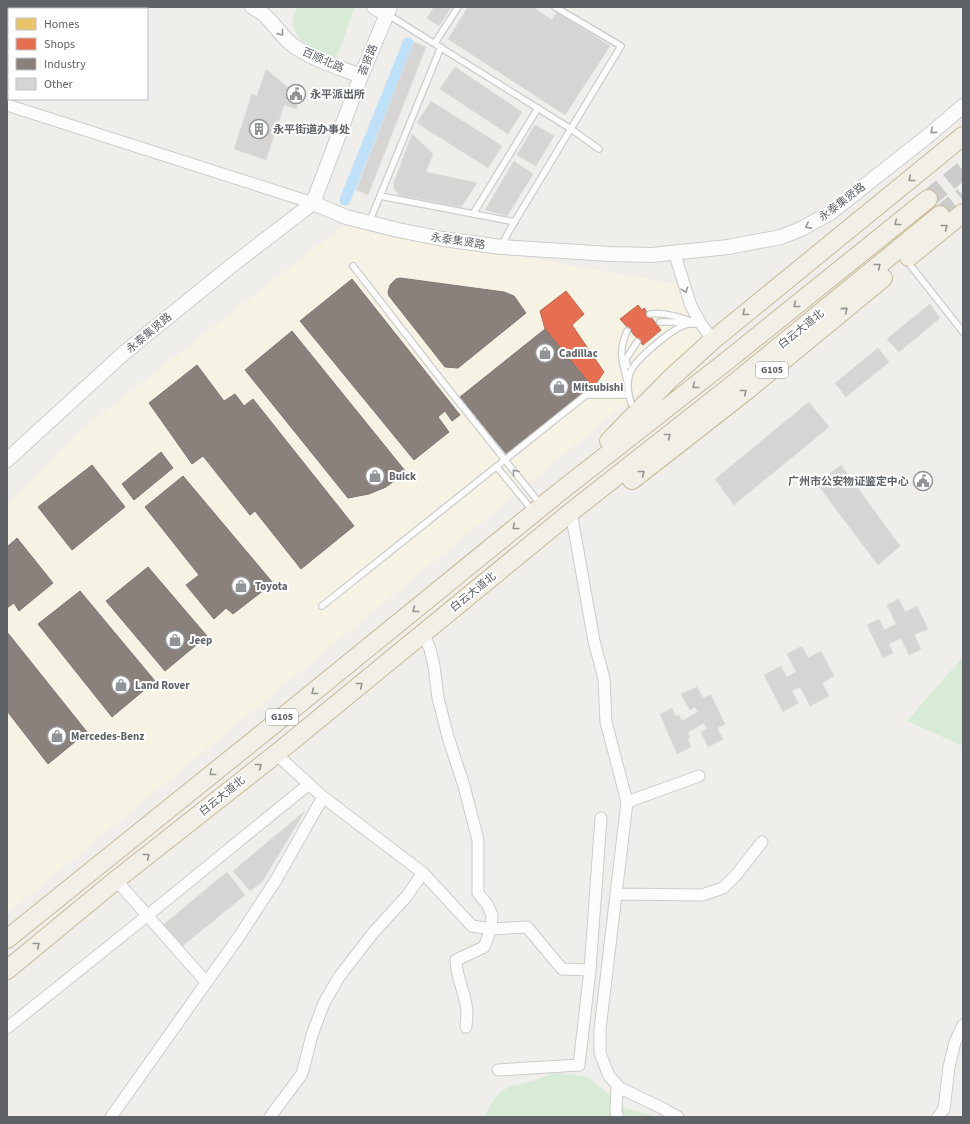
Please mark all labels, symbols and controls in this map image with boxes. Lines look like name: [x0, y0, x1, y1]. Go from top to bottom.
legend: [8, 8, 148, 100]
text: Homes: [44, 16, 79, 33]
one-way arrow: [276, 28, 283, 35]
text: Shops: [44, 36, 75, 53]
street label: 荟贤路: [355, 42, 381, 78]
street label: 百顺北路: [300, 44, 346, 76]
text: Industry: [44, 56, 86, 73]
text: Other: [44, 76, 74, 93]
public building icon: 永平派出所: [285, 83, 307, 105]
place label: 永平派出所: [310, 87, 365, 102]
building icon: 永平街道办事处: [248, 118, 270, 140]
place label: 永平街道办事处: [273, 122, 350, 137]
one-way arrow: [931, 126, 938, 133]
one-way arrow: [908, 174, 915, 181]
street label: 永泰集贤路: [816, 179, 868, 225]
one-way arrow: [895, 219, 902, 226]
one-way arrow: [804, 221, 812, 229]
one-way arrow: [941, 225, 948, 232]
street label: 永泰集贤路: [430, 229, 486, 253]
one-way arrow: [873, 264, 880, 271]
one-way arrow: [680, 286, 689, 293]
one-way arrow: [794, 301, 801, 308]
street label: 白云大道北: [775, 306, 827, 352]
one-way arrow: [840, 307, 847, 314]
one-way arrow: [742, 309, 749, 316]
street label: 永泰集贤路: [123, 310, 175, 356]
shop icon: Cadillac: [534, 342, 556, 364]
place label: Cadillac: [559, 346, 598, 361]
road number: G105: [756, 362, 788, 378]
shop icon: Mitsubishi: [548, 376, 570, 398]
place label: Mitsubishi: [573, 380, 623, 395]
one-way arrow: [692, 381, 699, 388]
one-way arrow: [740, 390, 747, 397]
one-way arrow: [663, 434, 670, 441]
shop icon: Buick: [364, 465, 386, 487]
place label: Buick: [389, 469, 416, 484]
one-way arrow: [513, 469, 520, 476]
one-way arrow: [637, 470, 644, 477]
public building icon: 广州市公安物证鉴定中心: [912, 470, 934, 492]
place label: 广州市公安物证鉴定中心: [788, 474, 909, 489]
one-way arrow: [513, 523, 520, 530]
street label: 白云大道北: [447, 569, 499, 615]
shop icon: Toyota: [230, 575, 252, 597]
place label: Toyota: [255, 579, 288, 594]
one-way arrow: [412, 605, 419, 612]
shop icon: Jeep: [164, 629, 186, 651]
place label: Jeep: [189, 633, 212, 648]
shop icon: Land Rover: [110, 674, 132, 696]
place label: Land Rover: [135, 678, 190, 693]
one-way arrow: [355, 682, 362, 689]
one-way arrow: [311, 687, 318, 694]
road number: G105: [266, 709, 298, 725]
shop icon: Mercedes-Benz: [46, 725, 68, 747]
place label: Mercedes-Benz: [71, 729, 144, 744]
one-way arrow: [255, 764, 262, 771]
one-way arrow: [210, 768, 217, 775]
street label: 白云大道北: [196, 773, 248, 819]
one-way arrow: [142, 854, 149, 861]
one-way arrow: [33, 943, 40, 950]

